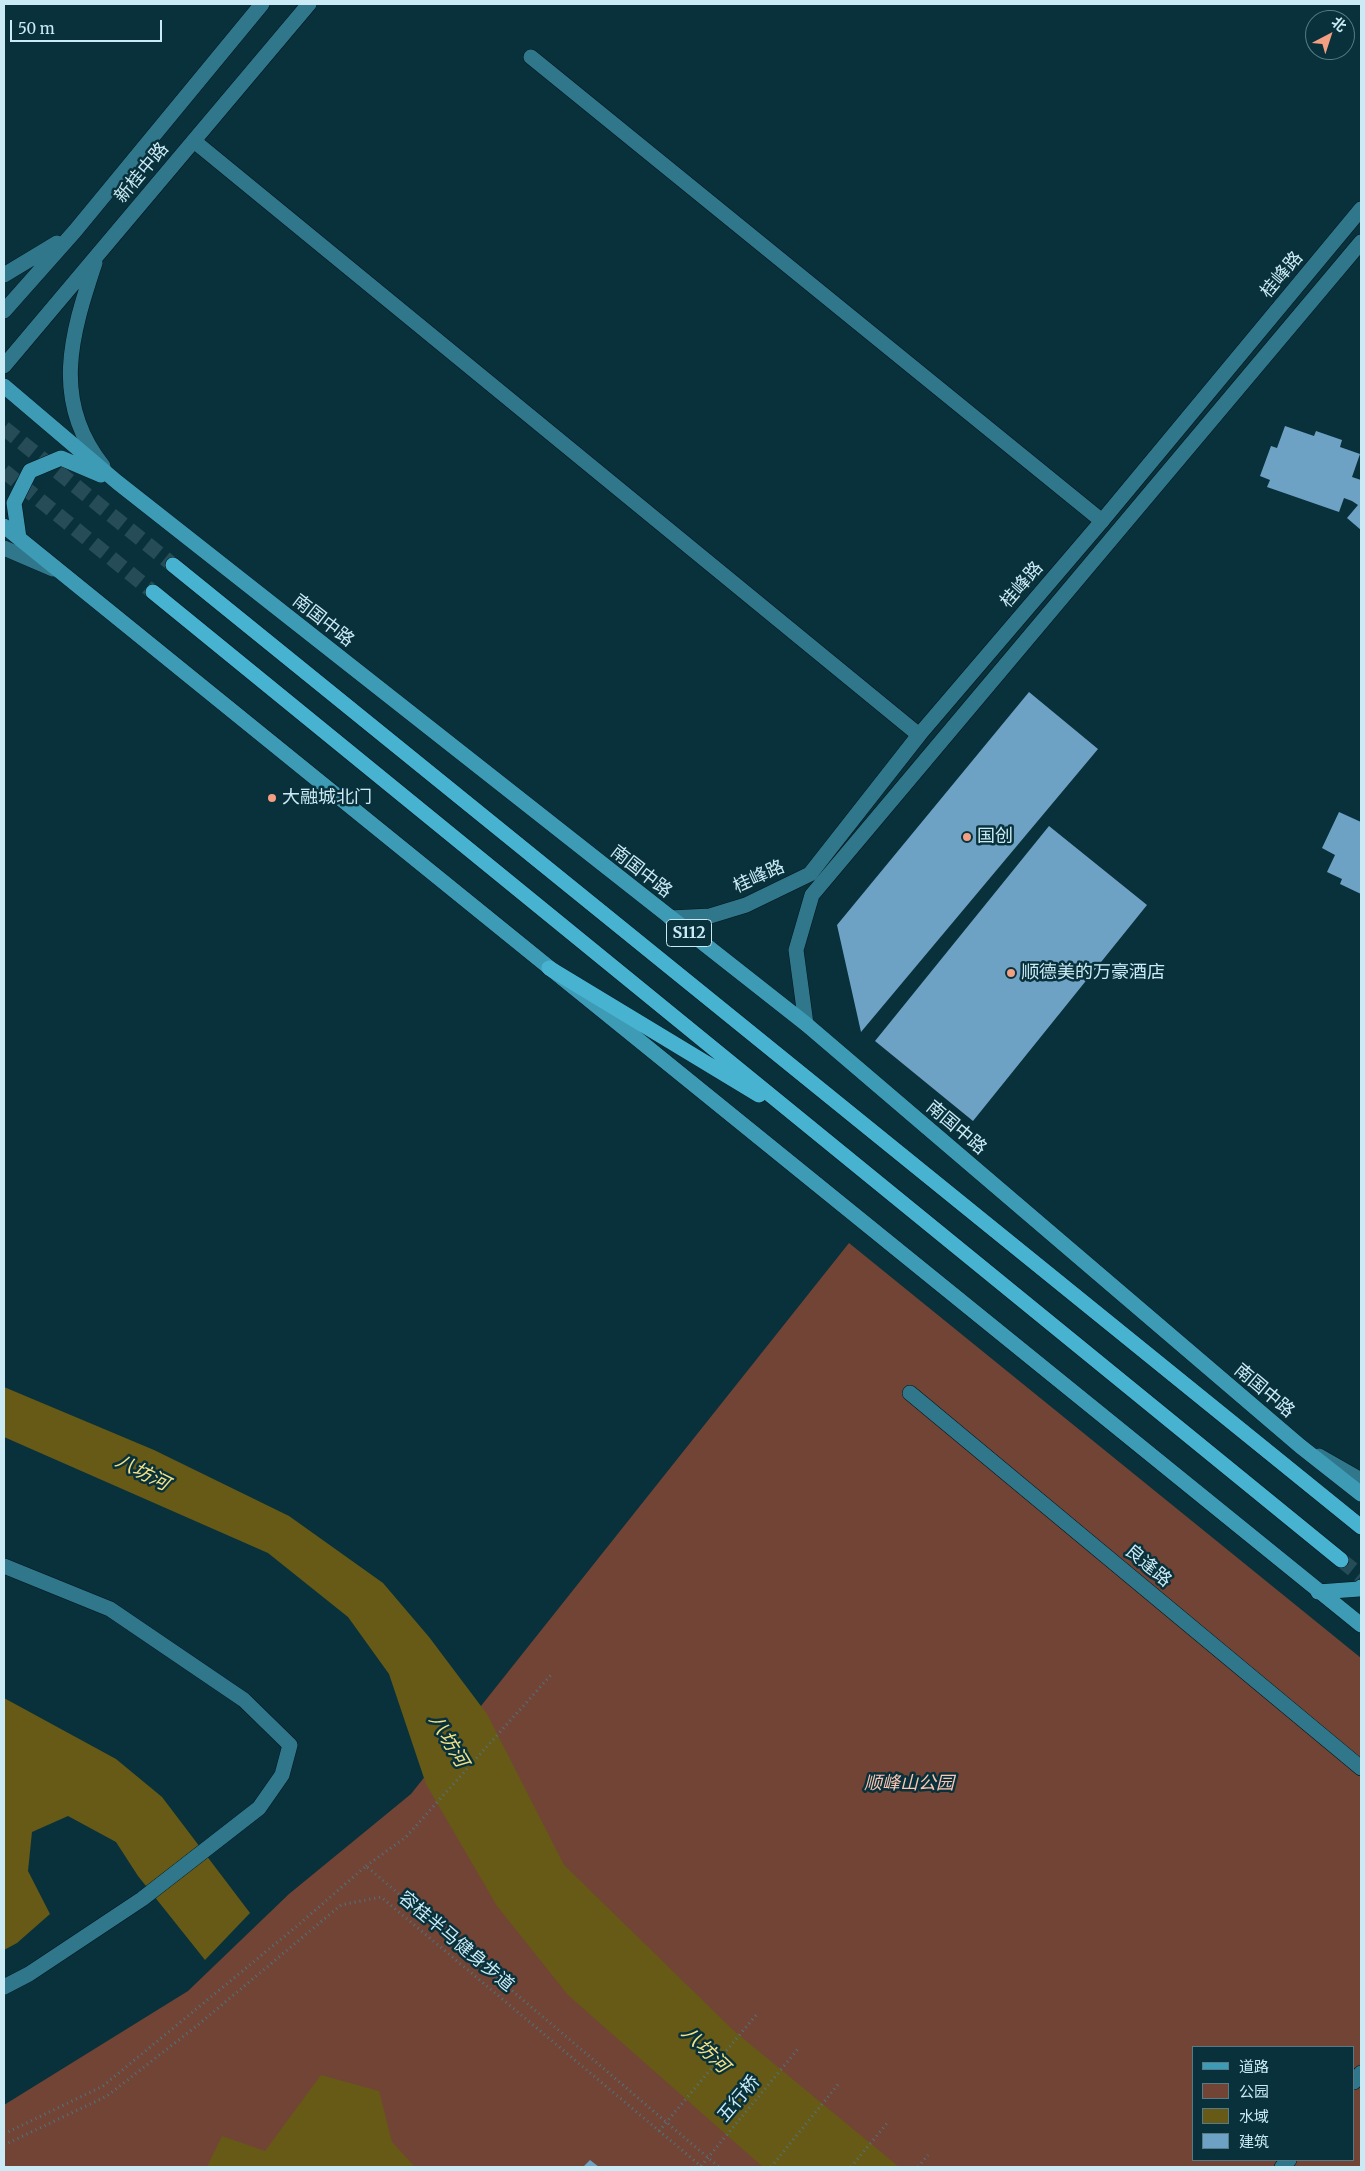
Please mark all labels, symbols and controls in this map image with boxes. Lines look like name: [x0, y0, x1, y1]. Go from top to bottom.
scale bar: [12, 10, 165, 42]
north arrow: [1305, 10, 1355, 60]
text: 北: [1328, 13, 1350, 36]
text: 50 m: [18, 19, 55, 38]
street label: 新桂中路: [111, 138, 173, 208]
street label: 桂峰路: [1256, 247, 1308, 303]
street label: 桂峰路: [996, 558, 1048, 612]
street label: 南国中路: [288, 590, 358, 652]
place label: 大融城北门: [282, 787, 372, 809]
marker: 大融城北门: [266, 792, 278, 804]
place label: 国创: [977, 826, 1013, 848]
marker: 国创: [961, 831, 973, 843]
street label: 南国中路: [606, 841, 676, 903]
street label: 桂峰路: [730, 856, 788, 898]
road number: S112: [666, 920, 712, 946]
place label: 顺德美的万豪酒店: [1021, 962, 1165, 984]
marker: 顺德美的万豪酒店: [1005, 967, 1017, 979]
street label: 南国中路: [921, 1097, 991, 1159]
street label: 南国中路: [1229, 1360, 1299, 1422]
water label: 八坊河: [111, 1450, 173, 1496]
street label: 良逢路: [1120, 1540, 1176, 1592]
water label: 八坊河: [424, 1711, 472, 1771]
park label: 顺峰山公园: [864, 1773, 954, 1795]
street label: 容桂半马健身步道: [394, 1887, 518, 1997]
water label: 八坊河: [677, 2022, 733, 2078]
legend: [1192, 2046, 1355, 2161]
text: 道路: [1239, 2057, 1269, 2076]
street label: 五行桥: [713, 2071, 765, 2127]
text: 公园: [1239, 2082, 1269, 2101]
text: 水域: [1239, 2107, 1269, 2126]
text: 建筑: [1239, 2132, 1269, 2151]

